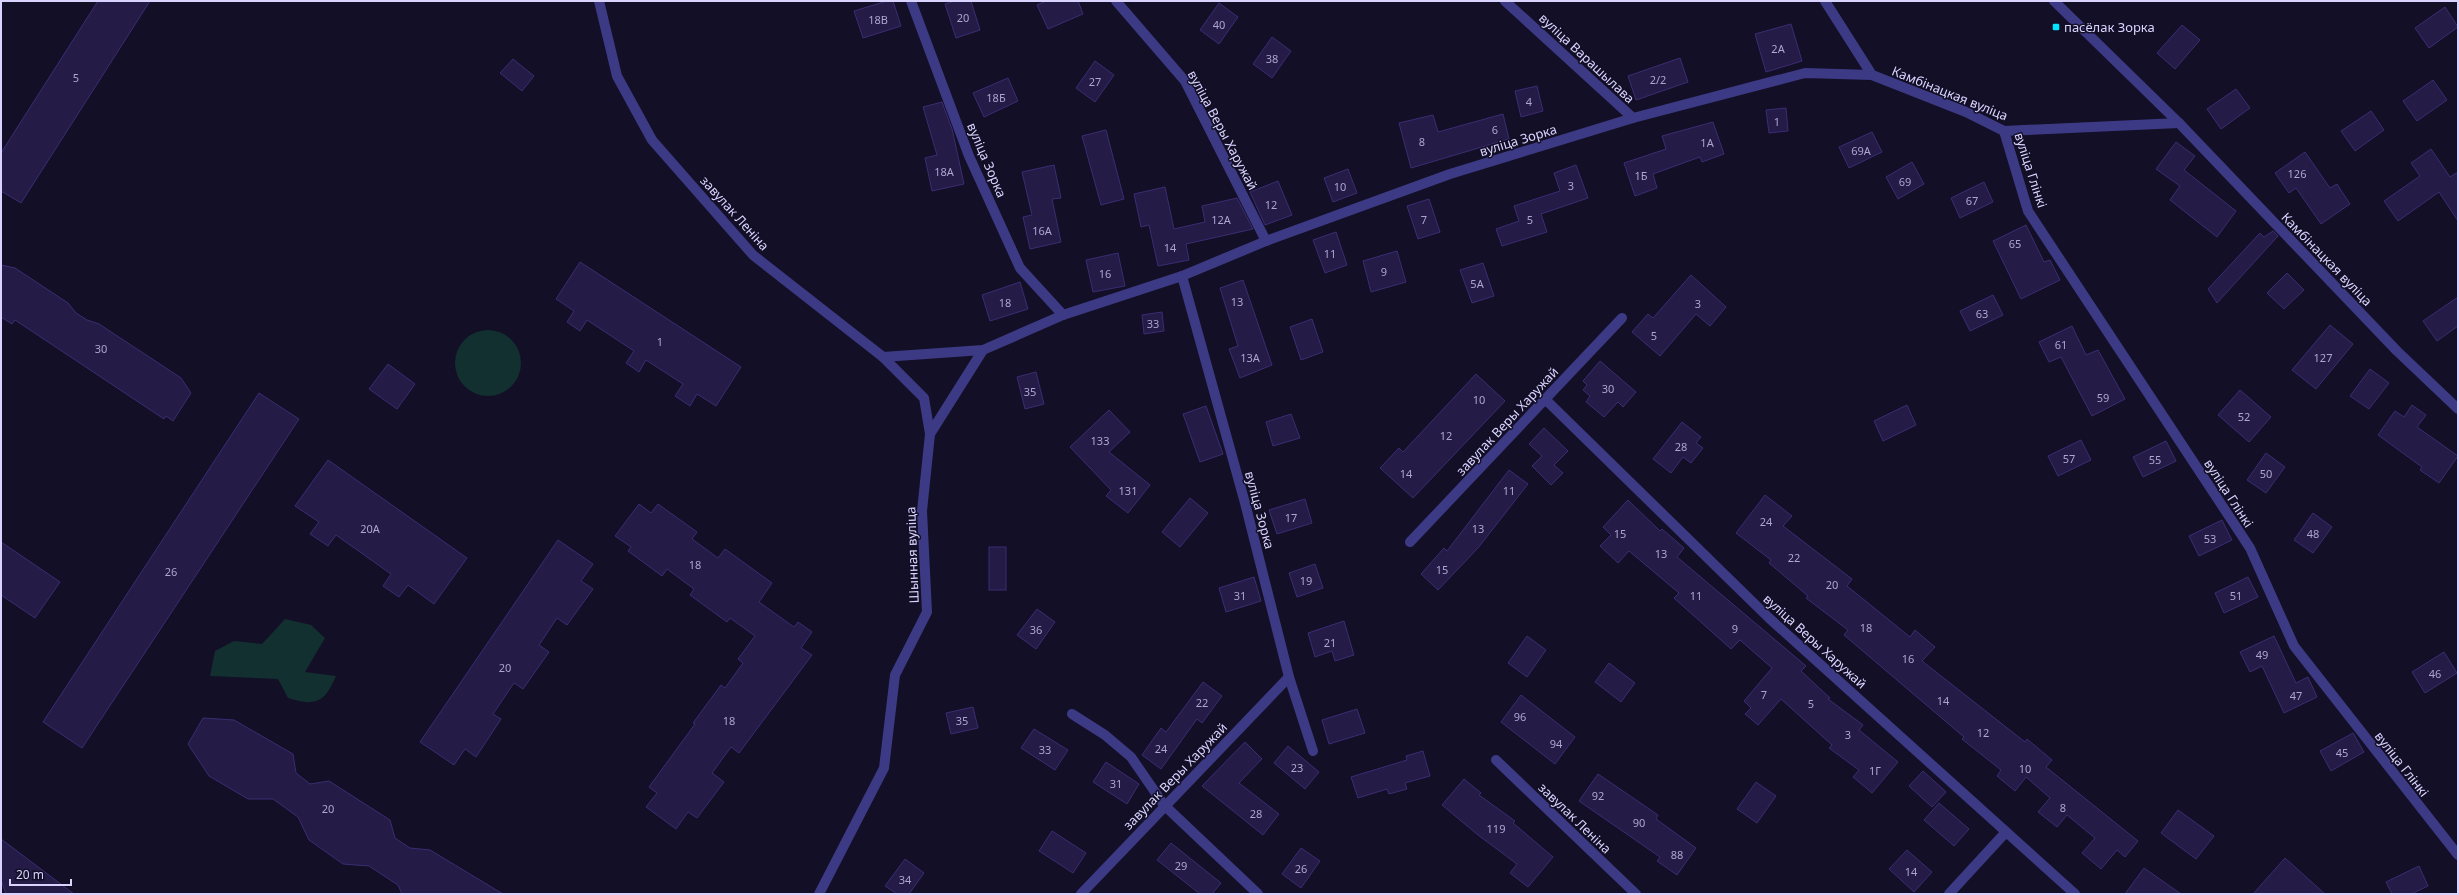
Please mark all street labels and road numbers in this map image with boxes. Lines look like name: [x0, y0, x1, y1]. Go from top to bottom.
street label: вуліца Варашылава: [1535, 9, 1639, 107]
street label: Камбінацкая вуліца: [1889, 62, 2011, 124]
street label: вуліца Веры Харужай: [1184, 67, 1262, 193]
street label: вуліца Зорка: [963, 120, 1011, 200]
street label: вуліца Зорка: [1477, 120, 1559, 160]
street label: вуліца Глінкі: [2010, 130, 2052, 210]
street label: завулак Леніна: [697, 172, 773, 254]
street label: Камбінацкая вуліца: [2278, 208, 2376, 310]
street label: завулак Веры Харужай: [1452, 363, 1562, 479]
street label: вуліца Глінкі: [2200, 455, 2258, 531]
street label: вуліца Зорка: [1241, 469, 1279, 551]
street label: Шынная вуліца: [901, 506, 923, 604]
street label: вуліца Веры Харужай: [1759, 590, 1871, 692]
street label: завулак Веры Харужай: [1119, 719, 1231, 833]
street label: вуліца Глінкі: [2371, 728, 2433, 800]
street label: завулак Леніна: [1535, 779, 1615, 857]

